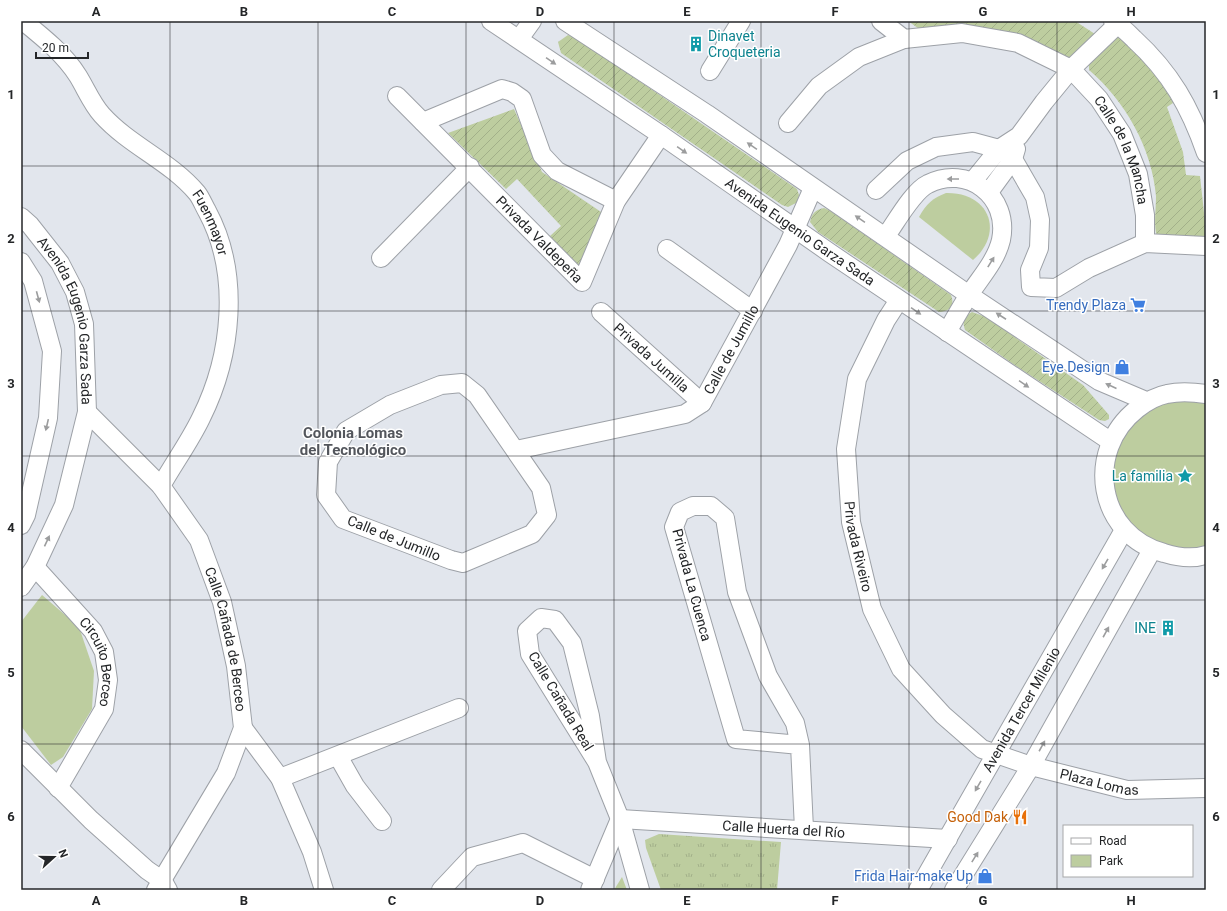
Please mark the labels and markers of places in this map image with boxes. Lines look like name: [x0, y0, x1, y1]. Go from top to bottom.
place label: Dinavet Croqueteria: [708, 28, 781, 60]
building icon: Dinavet Croqueteria: [687, 35, 705, 53]
supermarket icon: Trendy Plaza: [1129, 296, 1147, 314]
place label: Trendy Plaza: [1046, 297, 1126, 313]
shop icon: Eye Design: [1113, 358, 1131, 376]
place label: Eye Design: [1042, 359, 1110, 375]
place icon: La familia: [1176, 467, 1194, 485]
place label: La familia: [1112, 468, 1173, 484]
building icon: INE: [1159, 619, 1177, 637]
place label: INE: [1134, 620, 1156, 636]
restaurant icon: Good Dak: [1011, 808, 1029, 826]
place label: Good Dak: [947, 809, 1009, 825]
shop icon: Frida Hair-make Up: [976, 867, 994, 885]
place label: Frida Hair-make Up: [854, 868, 973, 884]

